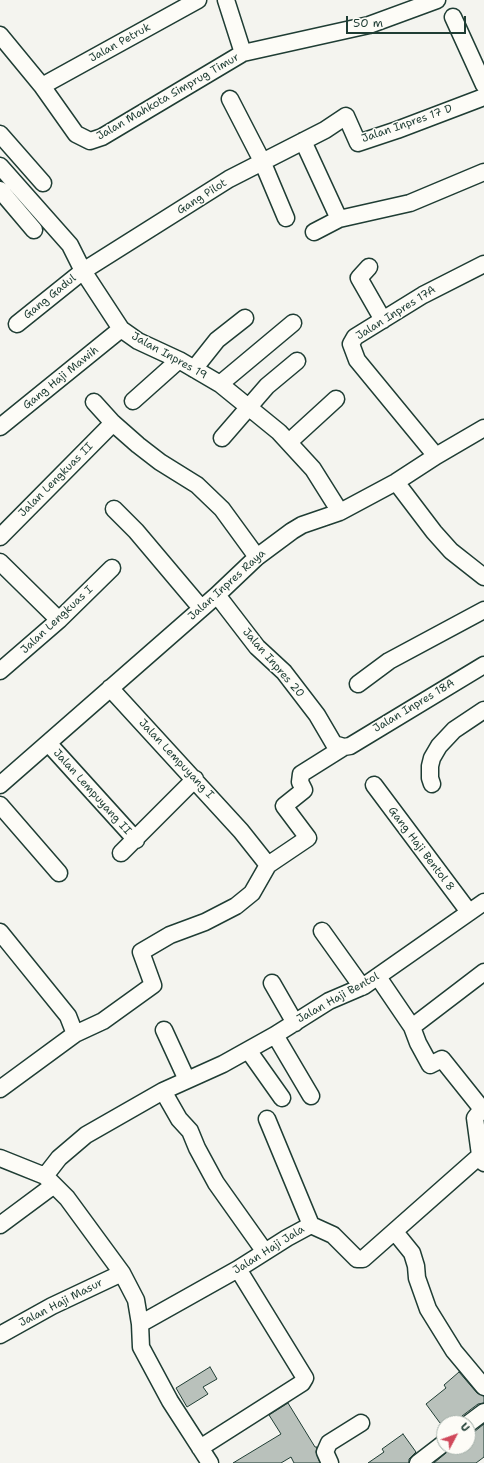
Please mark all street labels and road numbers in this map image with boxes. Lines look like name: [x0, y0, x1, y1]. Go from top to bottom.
street label: Jalan Petruk: [87, 21, 153, 65]
street label: Jalan Mahkota Simprug Timur: [94, 51, 242, 143]
street label: Jalan Inpres 17 D: [360, 102, 454, 146]
street label: Gang Pilot: [175, 177, 229, 217]
street label: Gang Gadul: [21, 272, 79, 322]
street label: Jalan Inpres 17A: [354, 283, 438, 343]
street label: Jalan Inpres 19: [129, 330, 209, 382]
street label: Gang Haji Mawih: [21, 344, 101, 412]
street label: Jalan Lengkuas II: [16, 440, 96, 520]
street label: Jalan Inpres Raya: [186, 547, 268, 623]
street label: Jalan Lengkuas I: [18, 583, 96, 657]
street label: Jalan Inpres 20: [239, 626, 307, 700]
street label: Jalan Inpres 18A: [371, 677, 457, 735]
street label: Jalan Lempuyang I: [136, 716, 216, 802]
street label: Jalan Lempuyang II: [50, 747, 134, 837]
street label: Gang Haji Bentol 8: [385, 804, 457, 894]
street label: Jalan Haji Bentol: [295, 970, 381, 1026]
street label: Jalan Haji Jala: [231, 1223, 307, 1277]
street label: Jalan Haji Masur: [17, 1276, 105, 1330]

